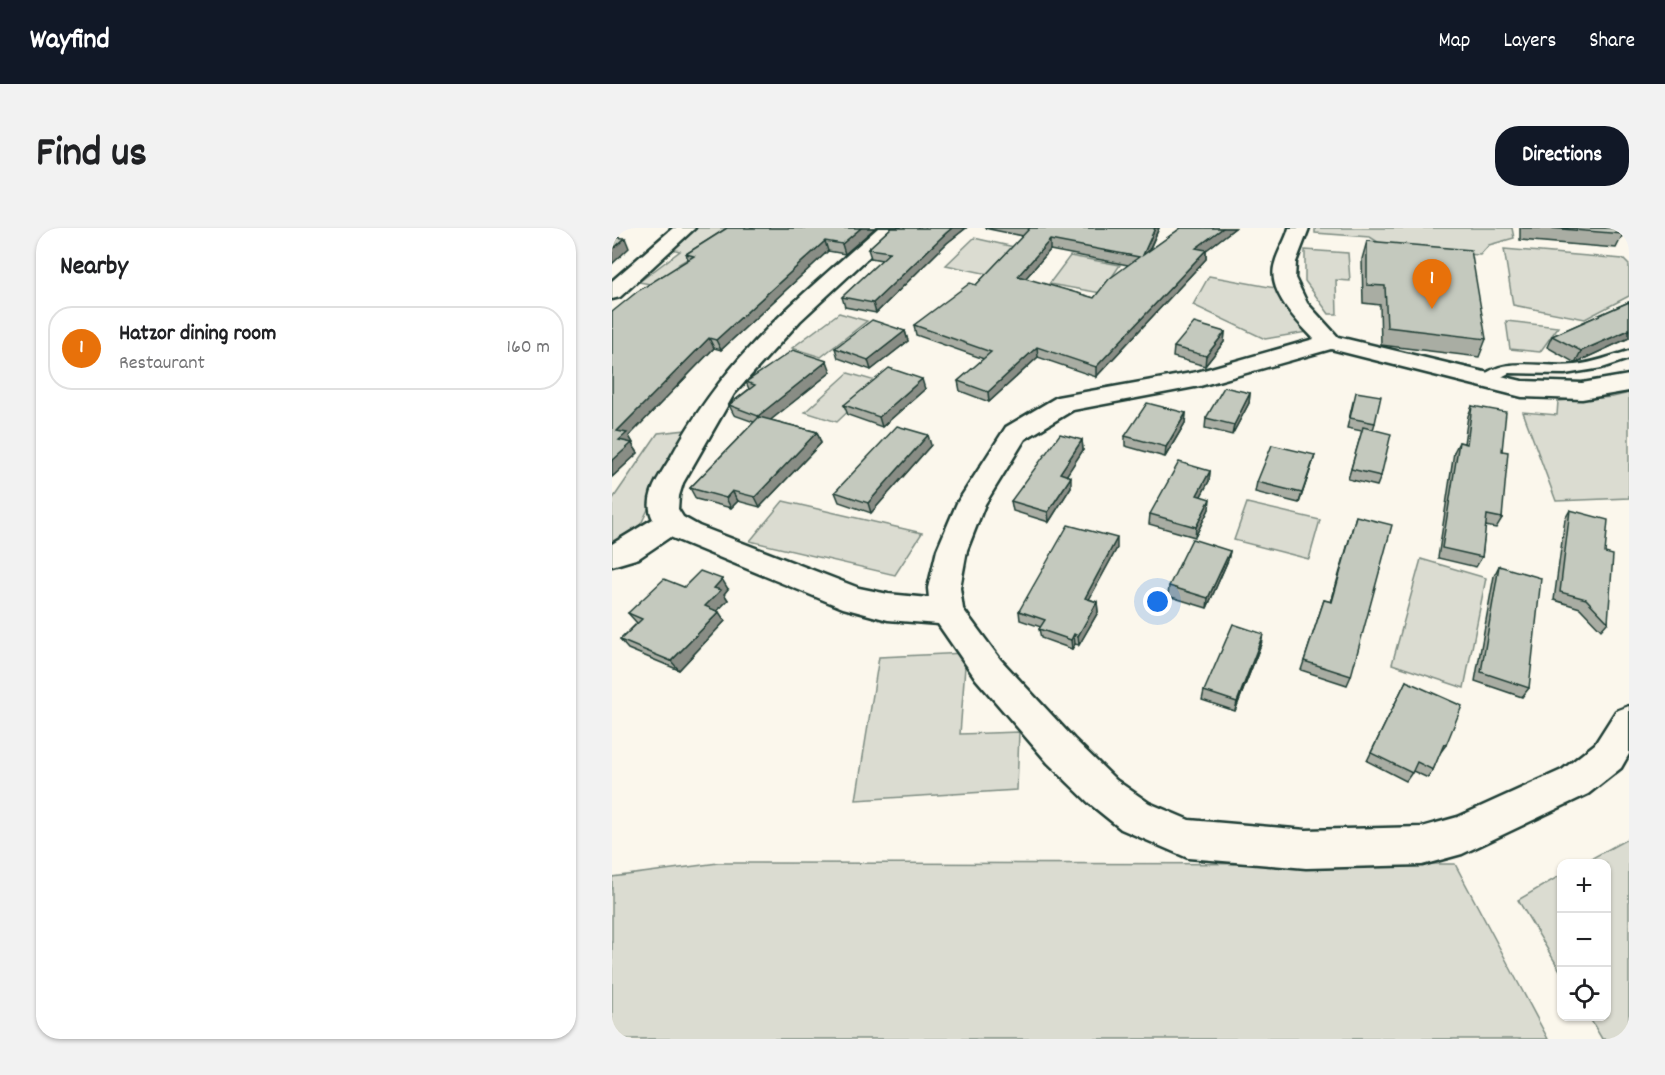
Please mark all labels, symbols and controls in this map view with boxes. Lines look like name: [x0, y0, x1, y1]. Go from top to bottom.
text: Wayfind: [30, 22, 110, 62]
text: Map: [1439, 27, 1470, 57]
text: Layers: [1503, 27, 1556, 57]
text: Share: [1589, 27, 1635, 57]
text: Find us: [36, 126, 147, 186]
button: Directions: [1495, 126, 1629, 186]
text: Nearby: [60, 249, 128, 286]
pin: 1: [1412, 260, 1452, 309]
text: Hatzor dining room: [119, 319, 276, 350]
text: 1: [79, 334, 84, 362]
text: 160 m: [507, 334, 550, 362]
text: Restaurant: [119, 350, 205, 378]
your location: [1143, 587, 1172, 616]
map controls: [1557, 859, 1611, 1021]
button: +: [1557, 859, 1611, 913]
button: −: [1557, 913, 1611, 967]
button: locate: [1557, 967, 1611, 1021]

